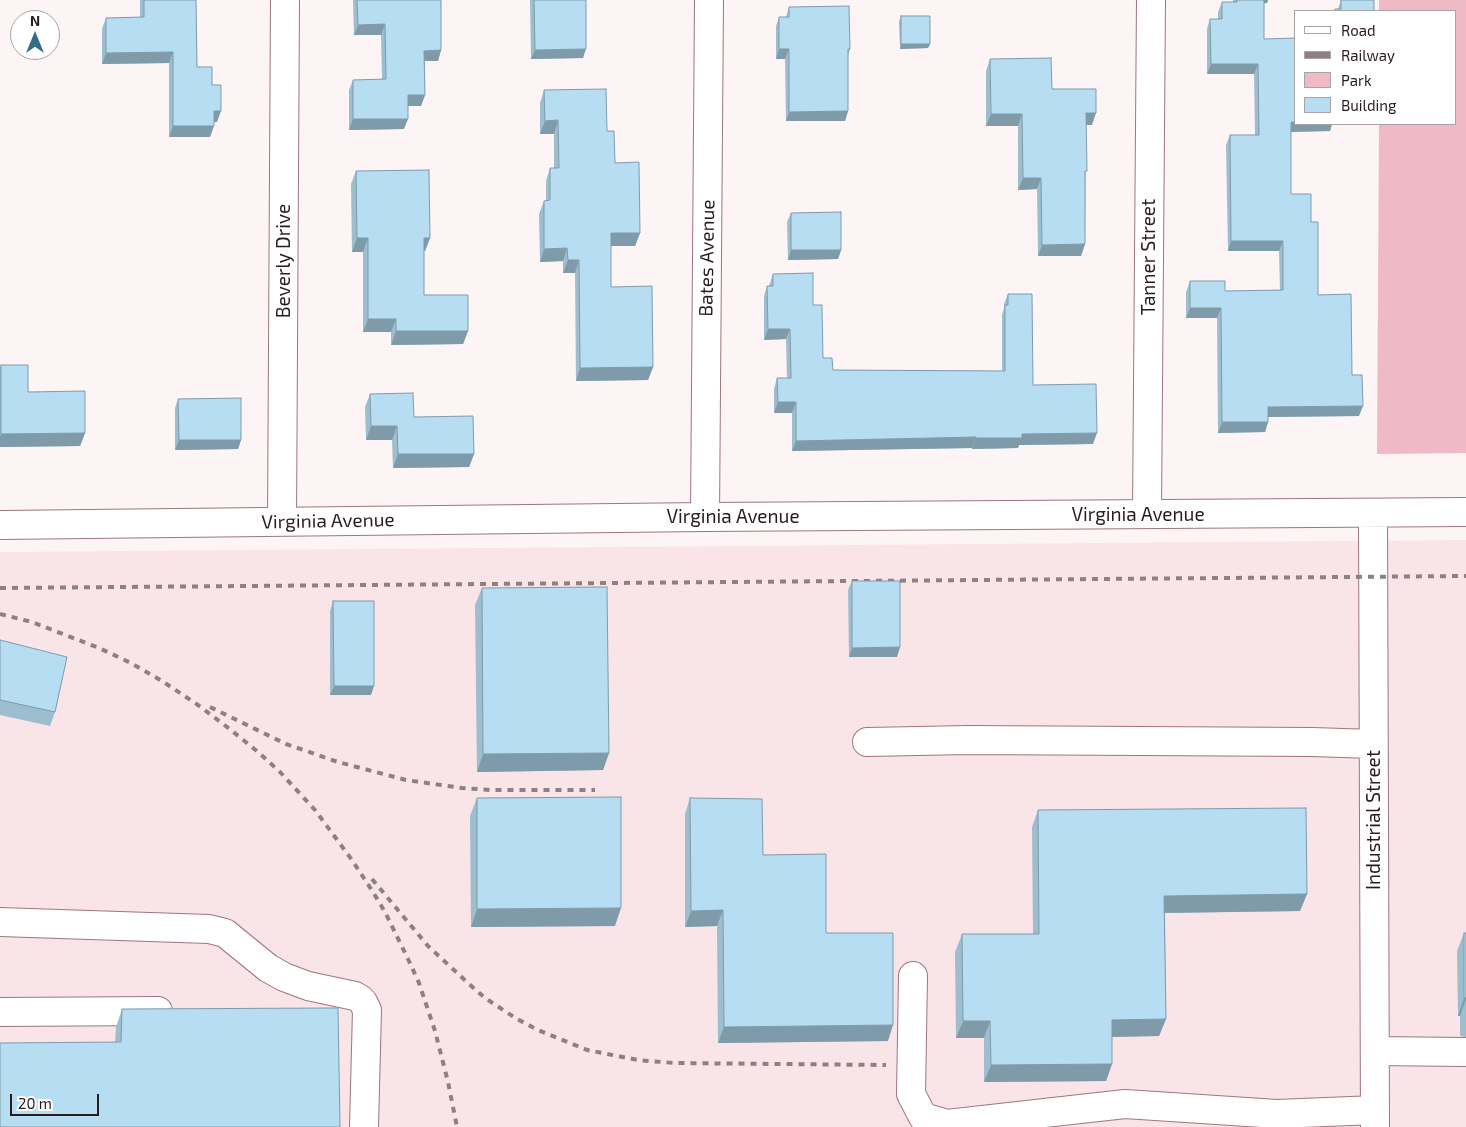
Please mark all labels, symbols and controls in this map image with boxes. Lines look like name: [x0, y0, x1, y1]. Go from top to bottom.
north arrow: [10, 10, 60, 60]
legend: [1294, 10, 1456, 125]
text: N: [30, 12, 40, 29]
text: Road: [1341, 21, 1376, 39]
text: Railway: [1341, 46, 1395, 64]
text: Park: [1341, 71, 1372, 89]
text: Building: [1341, 96, 1396, 114]
street label: Bates Avenue: [695, 199, 719, 317]
street label: Tanner Street: [1138, 199, 1160, 315]
street label: Beverly Drive: [273, 204, 295, 318]
street label: Virginia Avenue: [1071, 504, 1205, 526]
street label: Virginia Avenue: [666, 506, 800, 528]
street label: Virginia Avenue: [261, 508, 395, 534]
street label: Industrial Street: [1363, 750, 1385, 890]
scale bar: [12, 1084, 101, 1116]
text: 20 m: [18, 1094, 52, 1112]

